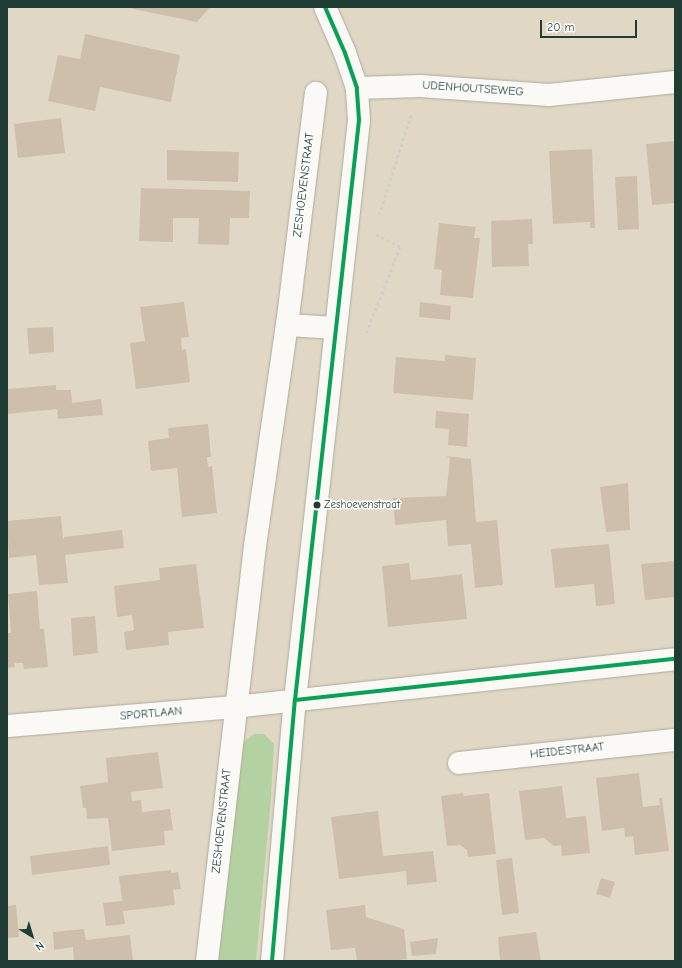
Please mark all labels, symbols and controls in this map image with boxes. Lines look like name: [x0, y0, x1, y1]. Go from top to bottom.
scale bar: [542, 12, 639, 38]
text: 20 m: [547, 20, 575, 34]
street label: UDENHOUTSEWEG: [422, 78, 524, 100]
street label: ZESHOEVENSTRAAT: [290, 132, 318, 238]
place label: Zeshoevenstraat: [324, 498, 400, 512]
marker: Zeshoevenstraat: [312, 500, 322, 510]
street label: SPORTLAAN: [119, 704, 183, 724]
street label: HEIDESTRAAT: [529, 740, 605, 762]
street label: ZESHOEVENSTRAAT: [209, 768, 235, 874]
north arrow: [12, 916, 52, 956]
text: N: [33, 939, 47, 953]

